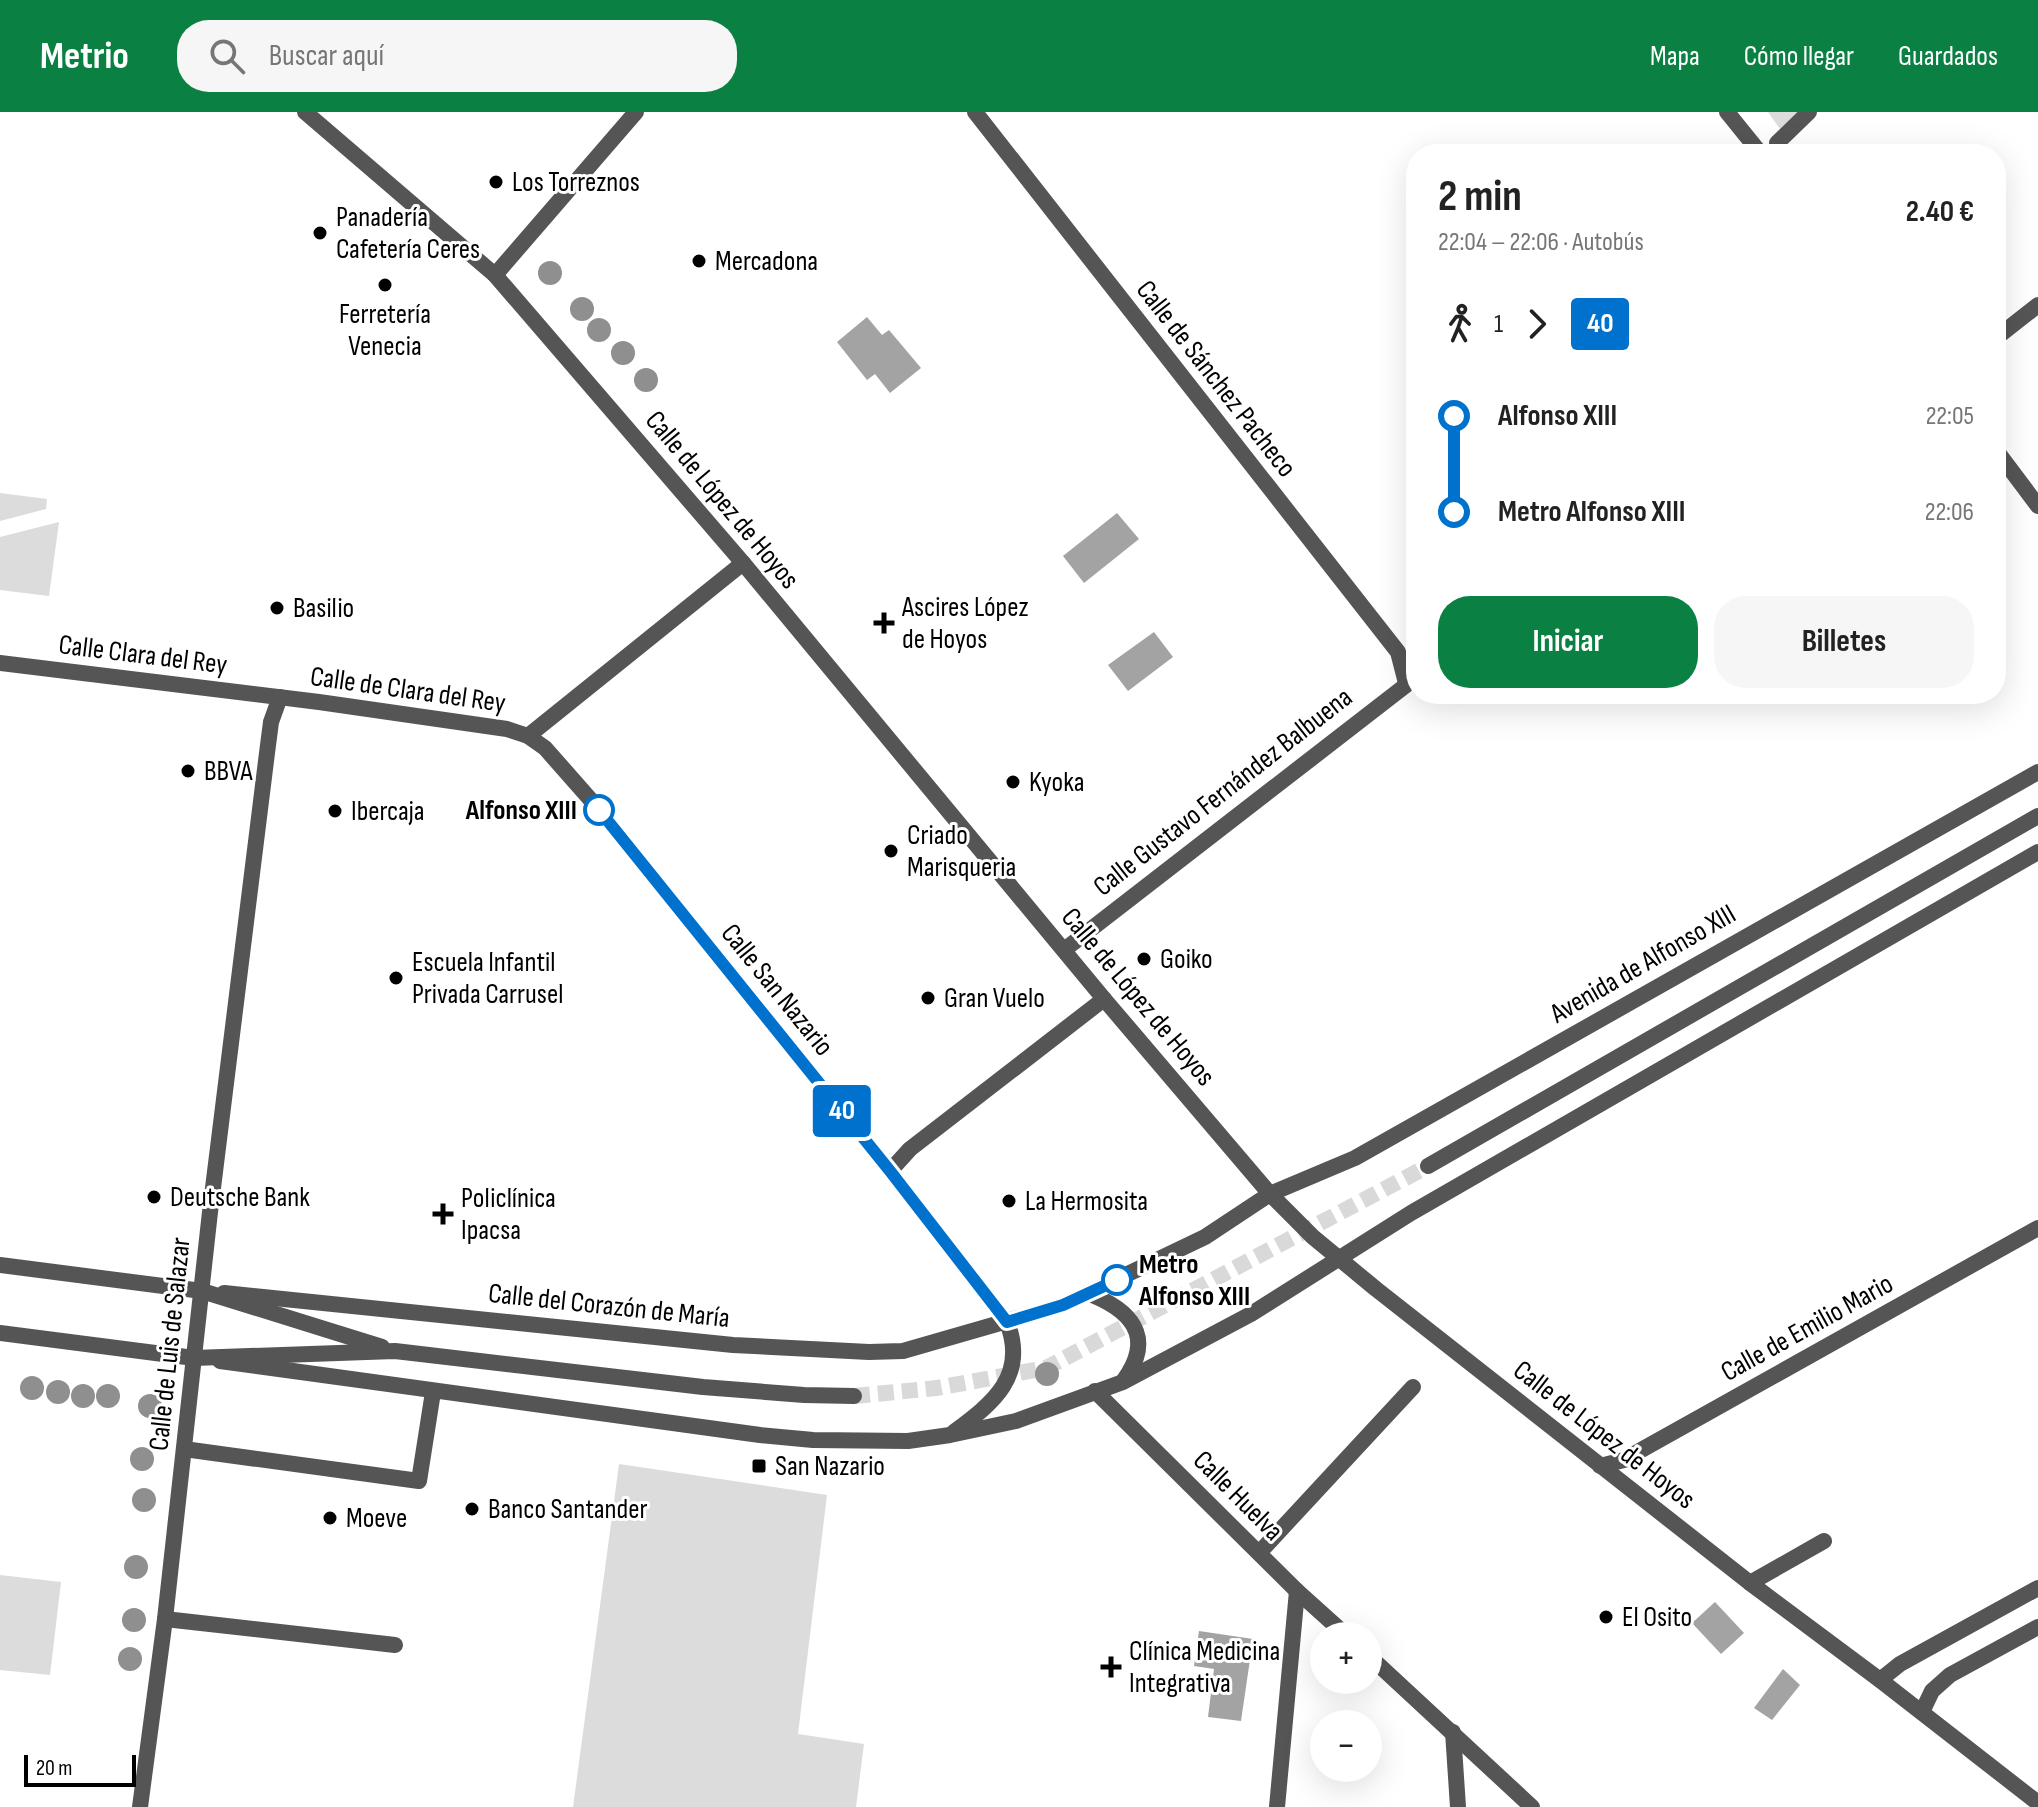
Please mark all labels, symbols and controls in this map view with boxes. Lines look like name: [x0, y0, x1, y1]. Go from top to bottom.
search box: [177, 20, 737, 92]
text: Metrio: [40, 34, 129, 79]
icon: search: [205, 34, 249, 78]
text: Buscar aquí: [269, 38, 384, 74]
text: Mapa: [1650, 40, 1700, 73]
text: Cómo llegar: [1744, 40, 1854, 73]
text: Guardados: [1898, 40, 1998, 73]
place label: Los Torreznos: [512, 166, 640, 199]
text: 2 min: [1438, 170, 1522, 223]
marker: Los Torreznos: [487, 173, 505, 191]
text: 2.40 €: [1906, 194, 1974, 230]
place label: Panadería Cafetería Ceres: [336, 201, 480, 266]
marker: Panadería Cafetería Ceres: [311, 224, 329, 242]
text: 22:04 – 22:06 · Autobús: [1438, 227, 1644, 258]
place label: Mercadona: [715, 245, 818, 278]
marker: Mercadona: [690, 252, 708, 270]
street label: Calle de Sánchez Pacheco: [1129, 274, 1303, 484]
marker: Ferretería Venecia: [376, 276, 394, 294]
place label: Ferretería Venecia: [339, 298, 431, 363]
icon: walk: [1438, 302, 1482, 346]
icon: forward: [1515, 302, 1559, 346]
text: 40: [1587, 307, 1613, 340]
text: 1: [1494, 309, 1503, 340]
text: Alfonso XIII: [1498, 398, 1617, 434]
text: 22:05: [1926, 401, 1974, 432]
street label: Calle de López de Hoyos: [638, 404, 806, 596]
text: Metro Alfonso XIII: [1498, 494, 1686, 530]
text: 22:06: [1925, 497, 1974, 528]
place label: Ascires López de Hoyos: [901, 591, 1028, 656]
place label: Basilio: [293, 592, 354, 625]
button: Iniciar: [1438, 596, 1698, 688]
button: Billetes: [1714, 596, 1974, 688]
marker: Basilio: [268, 599, 286, 617]
marker: Ascires López de Hoyos: [873, 612, 895, 634]
street label: Calle Clara del Rey: [57, 628, 229, 682]
street label: Calle de Clara del Rey: [308, 660, 508, 720]
street label: Calle Gustavo Fernández Balbuena: [1087, 681, 1359, 903]
place label: BBVA: [204, 755, 254, 788]
marker: BBVA: [179, 762, 197, 780]
place label: Kyoka: [1029, 766, 1085, 799]
marker: Kyoka: [1004, 773, 1022, 791]
place label: Alfonso XIII: [465, 794, 577, 827]
place label: Ibercaja: [351, 795, 425, 828]
marker: Alfonso XIII: [584, 795, 614, 825]
marker: Ibercaja: [326, 802, 344, 820]
place label: Criado Marisqueria: [907, 819, 1016, 884]
marker: Criado Marisqueria: [882, 842, 900, 860]
street label: Avenida de Alfonso XIII: [1544, 898, 1742, 1031]
street label: Calle de López de Hoyos: [1054, 901, 1222, 1093]
street label: Calle San Nazario: [714, 917, 840, 1063]
place label: Goiko: [1160, 943, 1213, 976]
place label: Escuela Infantil Privada Carrusel: [412, 946, 563, 1011]
marker: Goiko: [1135, 950, 1153, 968]
marker: Escuela Infantil Privada Carrusel: [387, 969, 405, 987]
place label: Gran Vuelo: [944, 982, 1045, 1015]
marker: Gran Vuelo: [919, 989, 937, 1007]
line badge: 40: [806, 1085, 878, 1137]
text: 40: [829, 1094, 855, 1127]
place label: Deutsche Bank: [170, 1181, 310, 1214]
place label: Policlínica Ipacsa: [461, 1182, 556, 1247]
place label: La Hermosita: [1025, 1185, 1148, 1218]
marker: Deutsche Bank: [145, 1188, 163, 1206]
marker: La Hermosita: [1000, 1192, 1018, 1210]
marker: Policlínica Ipacsa: [432, 1203, 454, 1225]
street label: Calle de Luis de Salazar: [142, 1236, 198, 1452]
place label: Metro Alfonso XIII: [1138, 1248, 1250, 1313]
marker: Metro Alfonso XIII: [1102, 1265, 1132, 1295]
street label: Calle de Emilio Mario: [1715, 1267, 1899, 1389]
street label: Calle del Corazón de María: [487, 1277, 731, 1335]
street label: Calle de López de Hoyos: [1506, 1354, 1702, 1516]
street label: Calle Huelva: [1186, 1444, 1290, 1548]
place label: San Nazario: [775, 1450, 885, 1483]
marker: San Nazario: [750, 1457, 768, 1475]
place label: Banco Santander: [488, 1493, 648, 1526]
marker: Banco Santander: [463, 1500, 481, 1518]
place label: Moeve: [346, 1502, 407, 1535]
marker: Moeve: [321, 1509, 339, 1527]
place label: El Osito: [1622, 1601, 1692, 1634]
marker: El Osito: [1597, 1608, 1615, 1626]
map controls: [1310, 1622, 1382, 1782]
button: +: [1310, 1622, 1382, 1694]
place label: Clínica Medicina Integrativa: [1129, 1635, 1280, 1700]
marker: Clínica Medicina Integrativa: [1100, 1656, 1122, 1678]
button: −: [1310, 1710, 1382, 1782]
scale bar: [24, 1751, 136, 1787]
text: 20 m: [36, 1755, 73, 1782]

